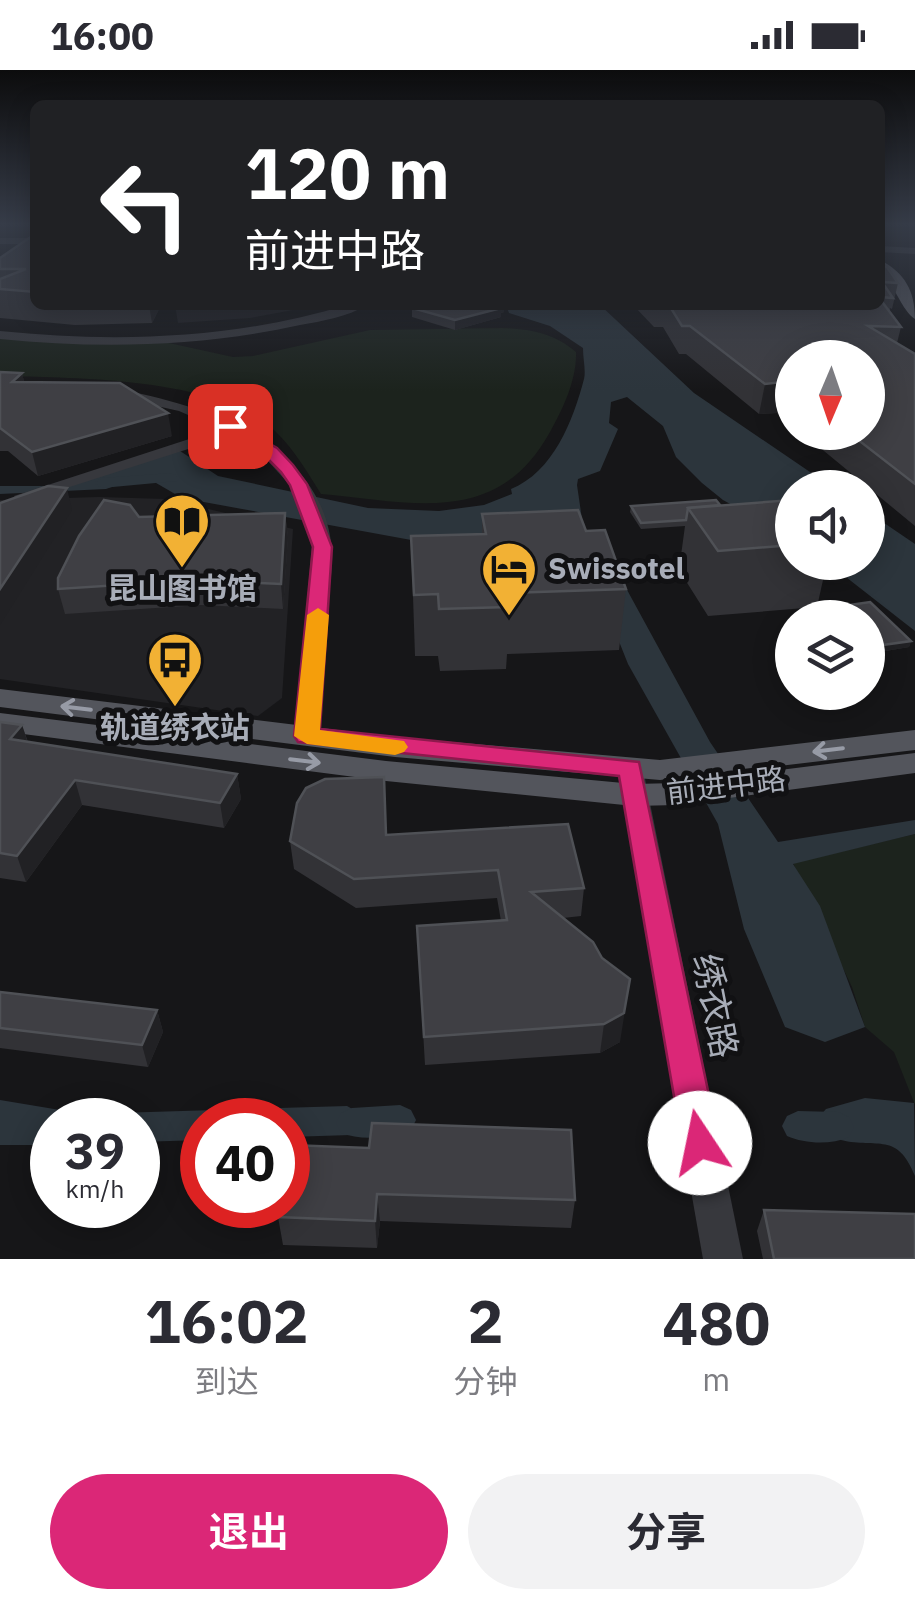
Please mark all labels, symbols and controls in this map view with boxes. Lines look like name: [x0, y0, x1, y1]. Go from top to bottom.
text: 16:00: [50, 11, 154, 60]
text: 120 m: [245, 127, 450, 218]
icon: left: [80, 140, 210, 270]
text: 前进中路: [245, 221, 425, 279]
north arrow: [775, 340, 885, 450]
map controls: [775, 340, 885, 710]
pin: [188, 384, 273, 469]
icon: arrive: [203, 399, 258, 454]
button: sound: [775, 470, 885, 580]
library icon: 昆山图书馆: [152, 491, 212, 570]
hotel icon: Swissotel: [479, 539, 539, 618]
place label: Swissotel: [548, 548, 685, 587]
place label: 昆山图书馆: [107, 568, 257, 607]
button: layers: [775, 600, 885, 710]
bus stop icon: 轨道绣衣站: [145, 630, 205, 709]
one-way arrow: [60, 698, 92, 716]
place label: 轨道绣衣站: [100, 707, 250, 746]
one-way arrow: [813, 741, 845, 760]
one-way arrow: [288, 752, 321, 771]
street label: 前进中路: [664, 758, 788, 811]
street label: 绣衣路: [683, 950, 749, 1062]
position arrow: [648, 1091, 752, 1195]
speed limit sign: 40: [180, 1098, 310, 1228]
text: 39: [65, 1118, 125, 1183]
text: km/h: [66, 1172, 124, 1205]
text: 16:02: [145, 1281, 309, 1360]
text: 2: [467, 1281, 503, 1360]
text: 480: [662, 1283, 770, 1362]
text: m: [702, 1358, 730, 1400]
text: 到达: [195, 1360, 259, 1402]
text: 分钟: [453, 1360, 517, 1402]
button: 退出: [50, 1474, 448, 1589]
button: 分享: [468, 1474, 865, 1589]

